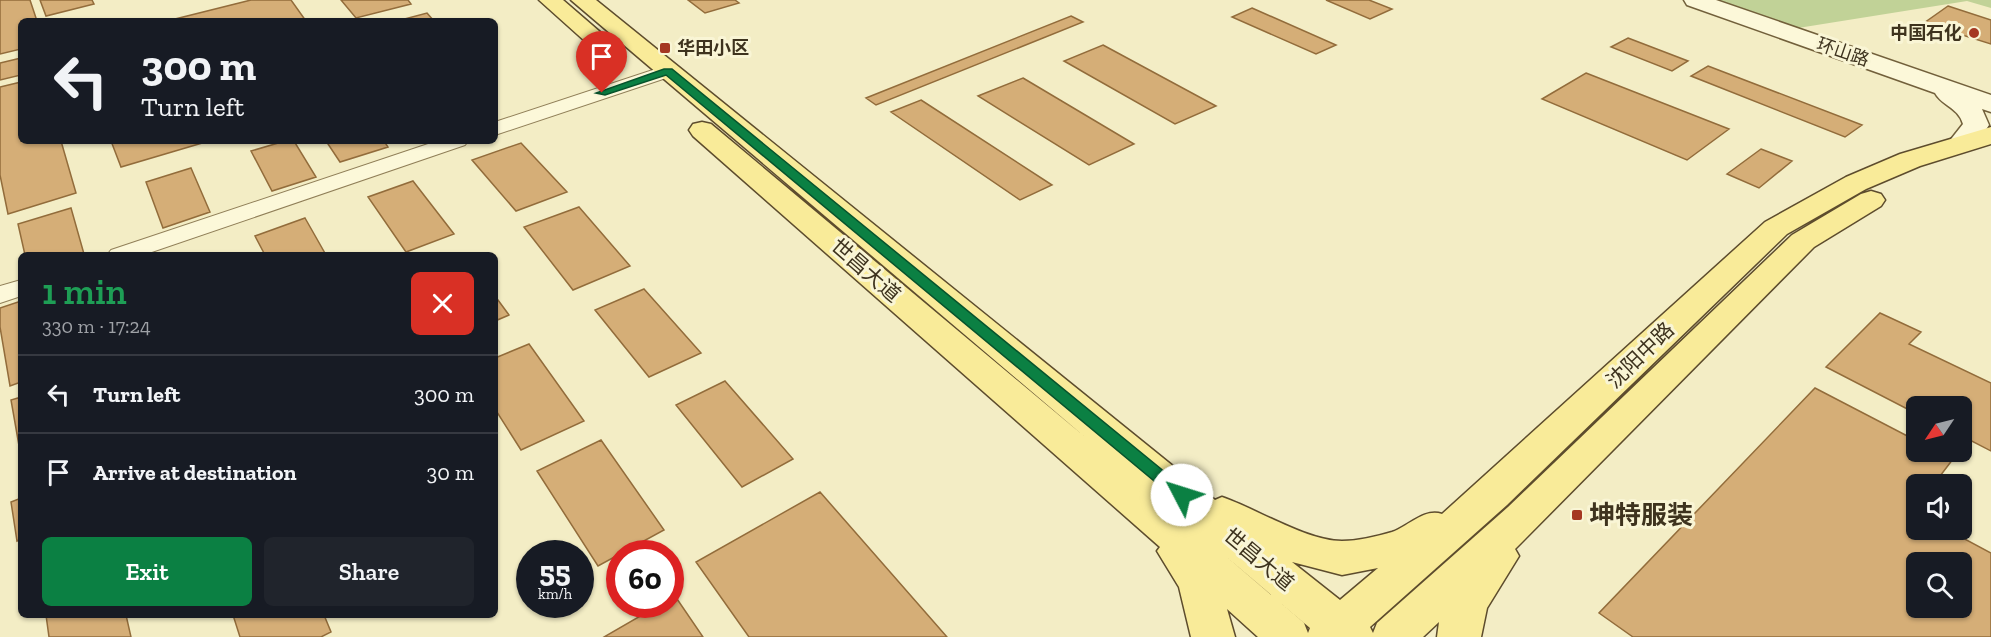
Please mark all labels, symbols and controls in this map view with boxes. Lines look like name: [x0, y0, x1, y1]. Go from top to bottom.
place label: 中国石化: [1890, 22, 1962, 44]
marker: 中国石化: [1967, 26, 1981, 40]
pin: [576, 31, 627, 93]
street label: 环山路: [1814, 33, 1872, 71]
place label: 华田小区: [677, 37, 749, 59]
text: 300 m: [141, 40, 256, 91]
icon: arrive: [585, 40, 618, 73]
marker: 华田小区: [658, 41, 672, 55]
icon: left: [42, 42, 120, 120]
text: Turn left: [141, 91, 244, 123]
street label: 世昌大道: [826, 233, 906, 307]
text: 1 min: [42, 270, 127, 313]
button: close: [411, 272, 474, 335]
text: 330 m · 17:24: [42, 314, 151, 338]
street label: 沈阳中路: [1601, 317, 1679, 393]
icon: left: [42, 378, 75, 411]
text: Turn left: [93, 381, 180, 408]
text: 300 m: [414, 381, 474, 408]
north arrow: [1906, 396, 1972, 462]
map controls: [1906, 396, 1972, 618]
icon: arrive: [42, 456, 75, 489]
text: Arrive at destination: [93, 459, 296, 486]
text: 30 m: [427, 459, 474, 486]
position arrow: [1150, 463, 1214, 527]
button: sound: [1906, 474, 1972, 540]
place label: 坤特服装: [1589, 499, 1693, 531]
marker: 坤特服装: [1570, 508, 1584, 522]
street label: 世昌大道: [1219, 522, 1299, 596]
button: Exit: [42, 537, 252, 606]
button: Share: [264, 537, 474, 606]
speed limit sign: 60: [606, 540, 684, 618]
button: search: [1906, 552, 1972, 618]
text: 55: [539, 554, 571, 590]
text: km/h: [538, 585, 572, 603]

